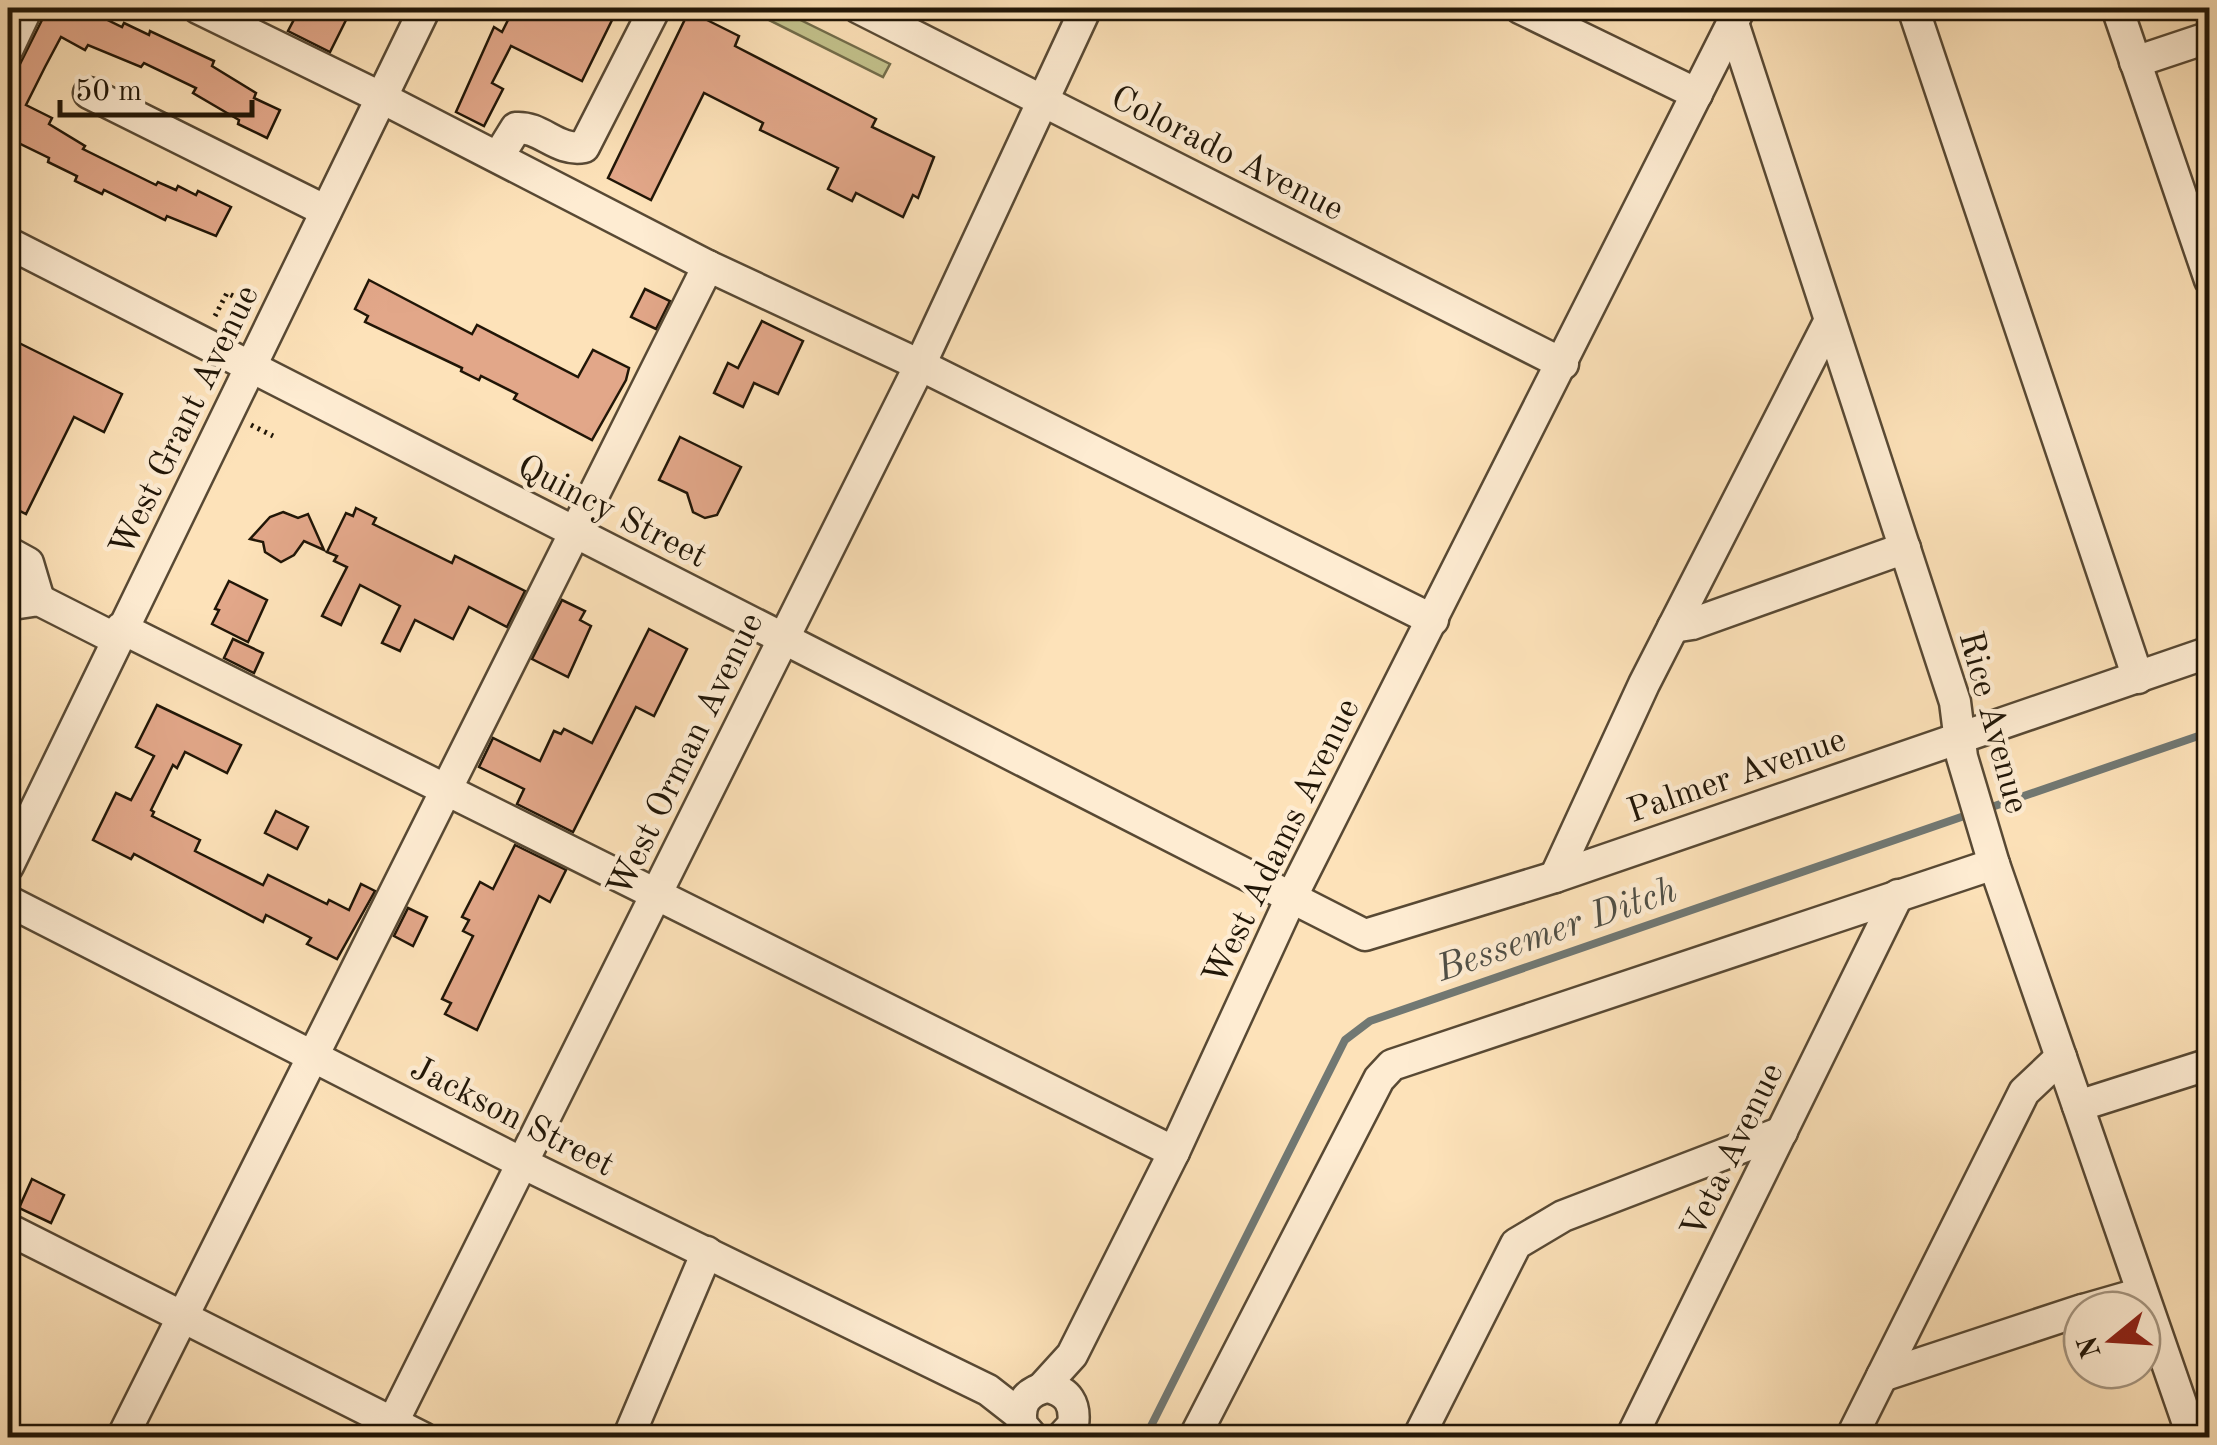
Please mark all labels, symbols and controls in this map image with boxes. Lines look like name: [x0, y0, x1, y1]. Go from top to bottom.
scale bar: [60, 55, 252, 117]
text: 50 m: [75, 77, 142, 107]
street label: Colorado Avenue: [1105, 81, 1349, 228]
street label: West Grant Avenue: [105, 280, 266, 562]
street label: Quincy Street: [511, 449, 712, 575]
street label: West Orman Avenue: [602, 608, 770, 903]
street label: Rice Avenue: [1952, 628, 2034, 817]
street label: West Adams Avenue: [1198, 693, 1367, 991]
street label: Palmer Avenue: [1623, 723, 1850, 830]
water label: Bessemer Ditch: [1431, 872, 1682, 990]
street label: Jackson Street: [404, 1051, 619, 1184]
street label: Veta Avenue: [1676, 1058, 1791, 1244]
north arrow: [2062, 1290, 2162, 1390]
text: N: [2074, 1332, 2108, 1361]

